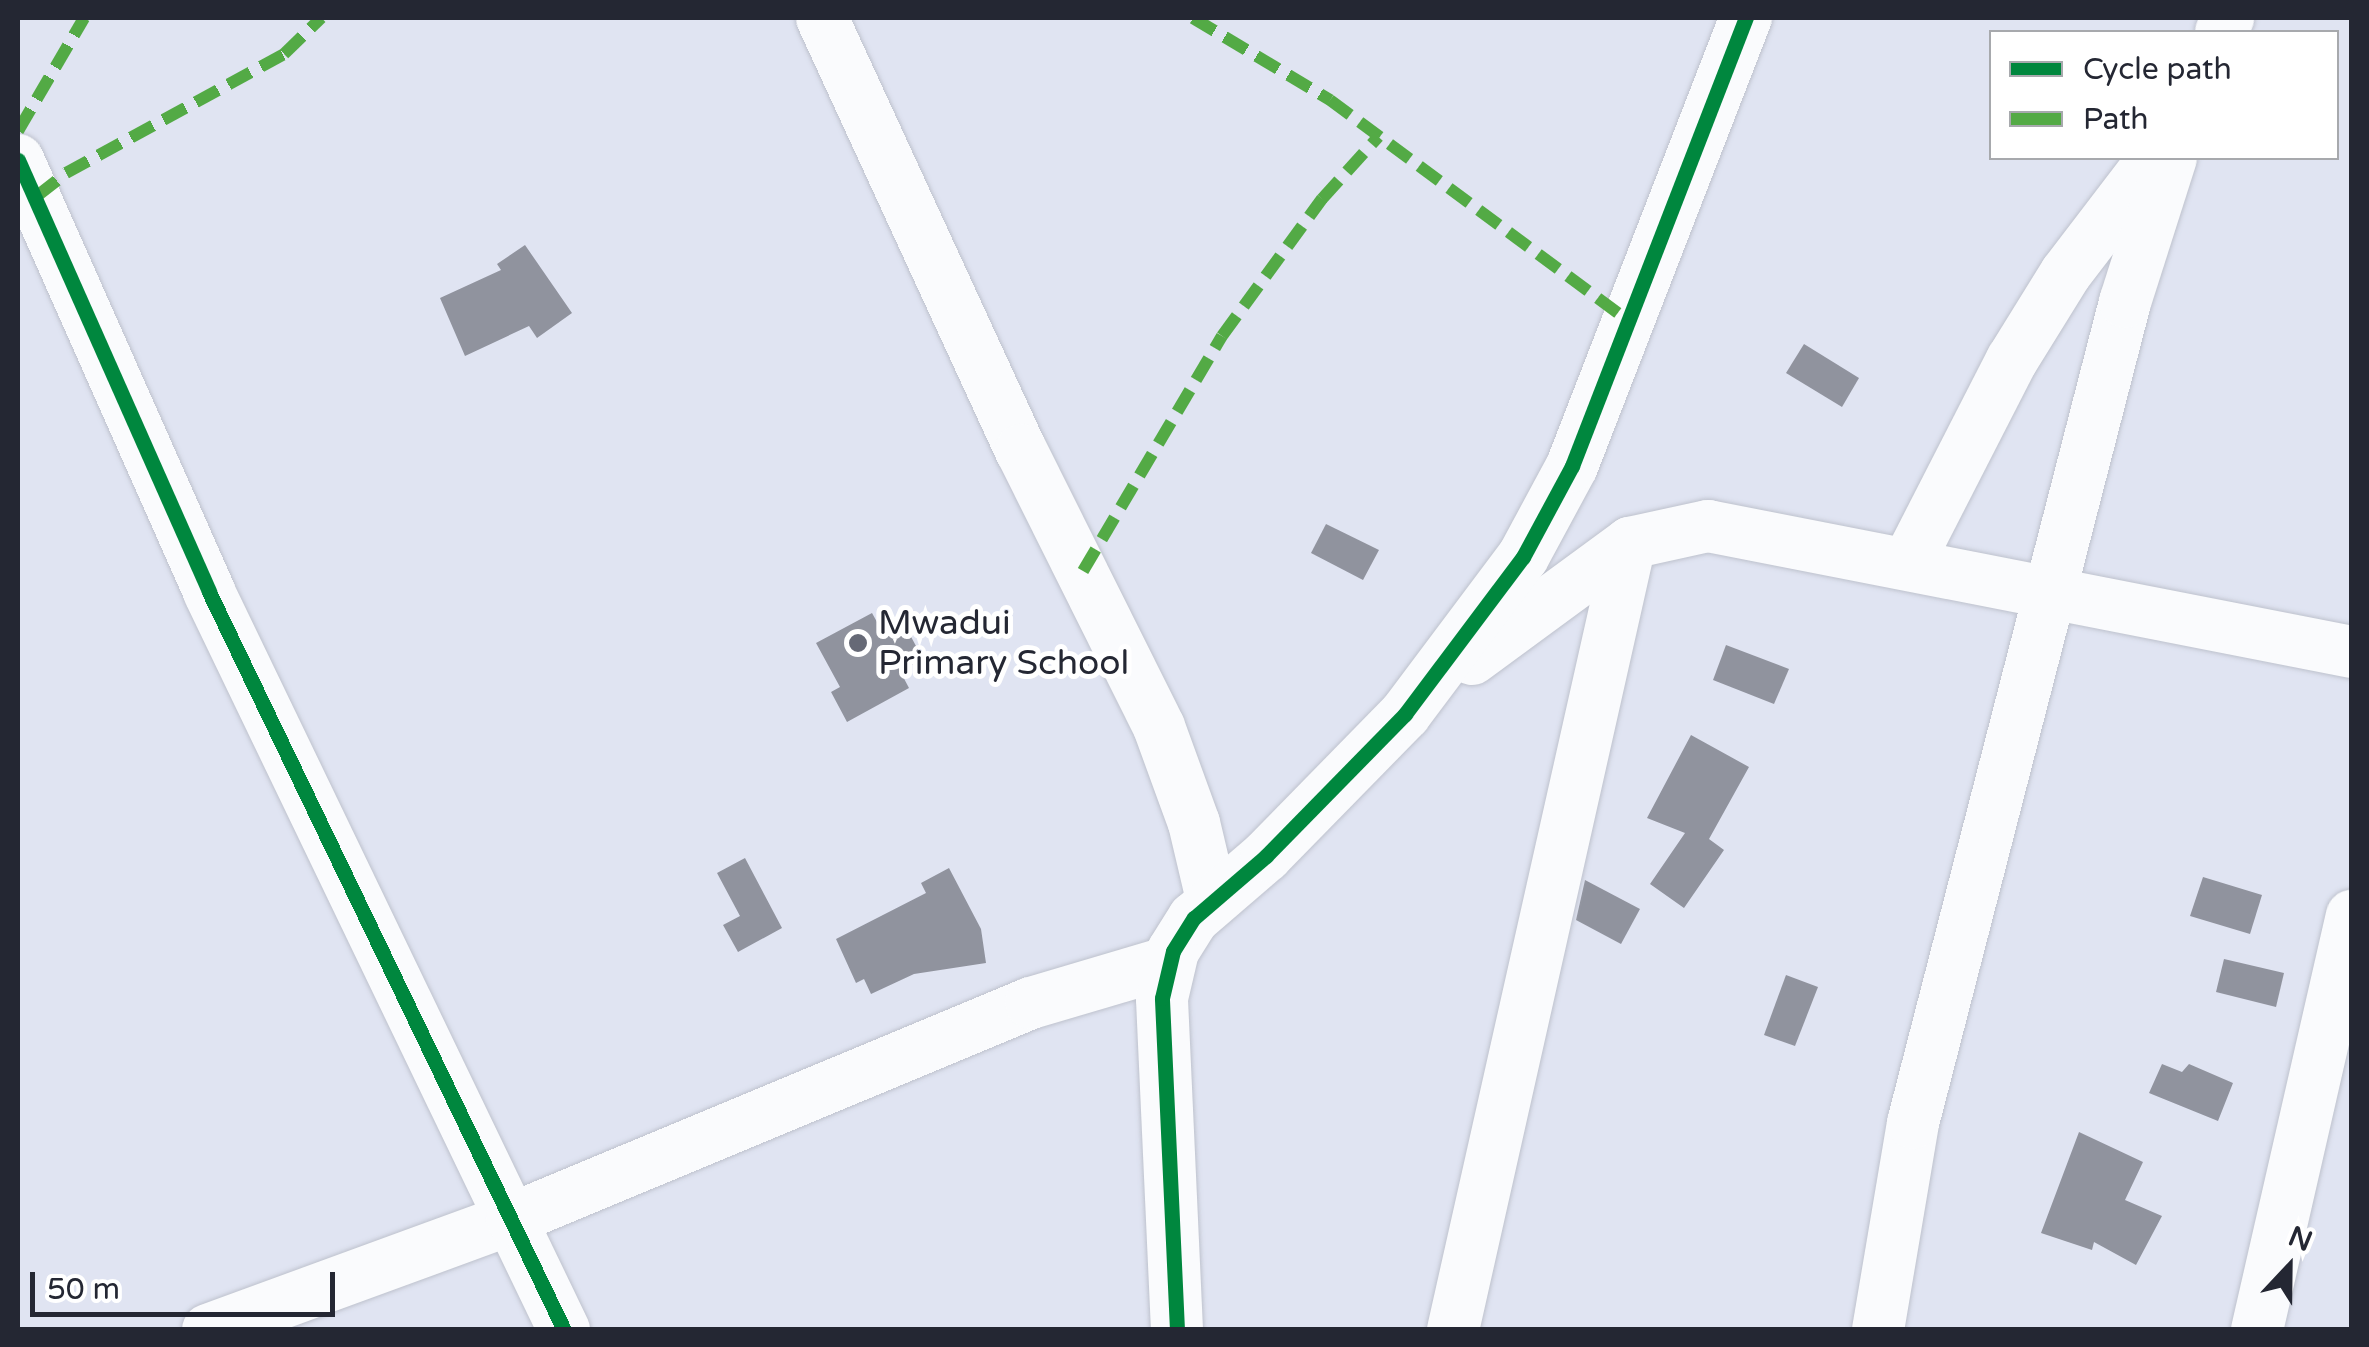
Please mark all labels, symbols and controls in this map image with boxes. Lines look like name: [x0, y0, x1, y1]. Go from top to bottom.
legend: [1989, 30, 2339, 160]
text: Cycle path: [2083, 51, 2232, 88]
text: Path: [2083, 101, 2149, 138]
place label: Mwadui Primary School: [878, 602, 1129, 684]
marker: Mwadui Primary School: [847, 632, 869, 654]
north arrow: [2239, 1217, 2339, 1317]
text: N: [2283, 1219, 2317, 1259]
scale bar: [35, 1252, 340, 1314]
text: 50 m: [47, 1271, 120, 1308]

